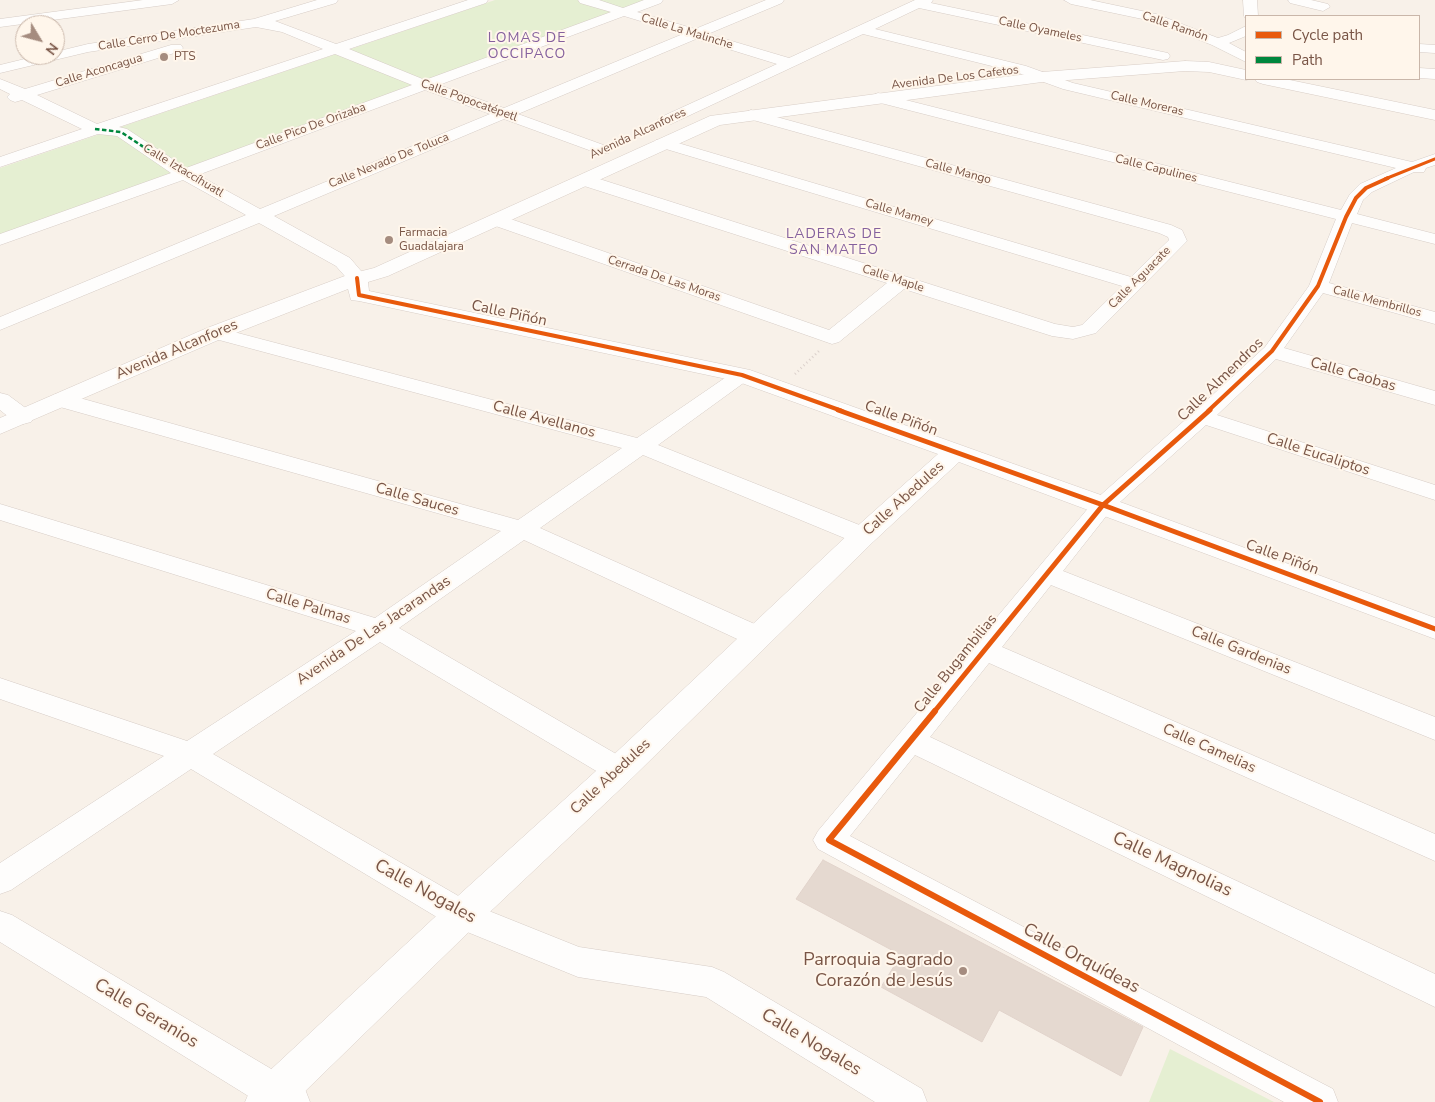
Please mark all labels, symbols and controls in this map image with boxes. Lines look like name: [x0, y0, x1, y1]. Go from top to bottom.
street label: Calle Ramón: [1140, 9, 1210, 45]
street label: Calle La Malinche: [639, 11, 735, 53]
street label: Calle Oyameles: [997, 14, 1083, 46]
north arrow: [15, 15, 65, 65]
legend: [1245, 15, 1420, 80]
street label: Calle Cerro De Moctezuma: [97, 18, 241, 54]
text: Cycle path: [1292, 25, 1363, 45]
district label: LOMAS DE OCCIPACO: [487, 31, 567, 64]
text: N: [41, 39, 62, 59]
place label: PTS: [174, 50, 196, 64]
text: Path: [1292, 50, 1323, 70]
street label: Calle Aconcagua: [54, 51, 144, 91]
marker: PTS: [158, 51, 170, 63]
street label: Avenida De Los Cafetos: [890, 63, 1020, 93]
street label: Calle Popocatépetl: [419, 77, 519, 125]
street label: Calle Moreras: [1109, 89, 1185, 119]
street label: Calle Pico De Orizaba: [254, 100, 368, 154]
street label: Avenida Alcanfores: [587, 105, 689, 163]
street label: Calle Nevado De Toluca: [327, 130, 451, 192]
street label: Calle Iztaccíhuatl: [140, 141, 226, 201]
street label: Calle Capulines: [1113, 152, 1199, 186]
street label: Calle Mango: [923, 156, 993, 188]
street label: Calle Mamey: [863, 196, 935, 230]
place label: Farmacia Guadalajara: [399, 226, 464, 254]
district label: LADERAS DE SAN MATEO: [785, 227, 883, 260]
marker: Farmacia Guadalajara: [383, 234, 395, 246]
street label: Calle Aguacate: [1106, 244, 1174, 312]
street label: Cerrada De Las Moras: [606, 253, 722, 305]
street label: Calle Maple: [860, 262, 926, 296]
street label: Calle Membrillos: [1331, 283, 1423, 321]
street label: Calle Piñón: [470, 297, 548, 331]
street label: Avenida Alcanfores: [113, 316, 241, 384]
street label: Calle Almendros: [1174, 334, 1268, 426]
street label: Calle Caobas: [1308, 354, 1398, 396]
street label: Calle Piñón: [862, 397, 940, 441]
street label: Calle Avellanos: [491, 398, 597, 442]
street label: Calle Eucaliptos: [1264, 430, 1372, 480]
street label: Calle Abedules: [860, 458, 948, 540]
street label: Calle Sauces: [373, 479, 461, 521]
street label: Calle Piñón: [1243, 536, 1321, 580]
street label: Avenida De Las Jacarandas: [293, 573, 455, 689]
street label: Calle Palmas: [263, 586, 353, 628]
street label: Calle Bugambilias: [911, 611, 1001, 717]
street label: Calle Gardenias: [1188, 623, 1294, 679]
street label: Calle Camelias: [1160, 720, 1258, 778]
street label: Calle Abedules: [567, 735, 655, 819]
street label: Calle Magnolias: [1109, 828, 1235, 902]
street label: Calle Nogales: [370, 855, 480, 929]
street label: Calle Orquídeas: [1019, 919, 1143, 999]
place label: Parroquia Sagrado Corazón de Jesús: [803, 950, 953, 992]
marker: Parroquia Sagrado Corazón de Jesús: [957, 965, 969, 977]
street label: Calle Geranios: [90, 974, 202, 1054]
street label: Calle Nogales: [757, 1005, 865, 1081]

